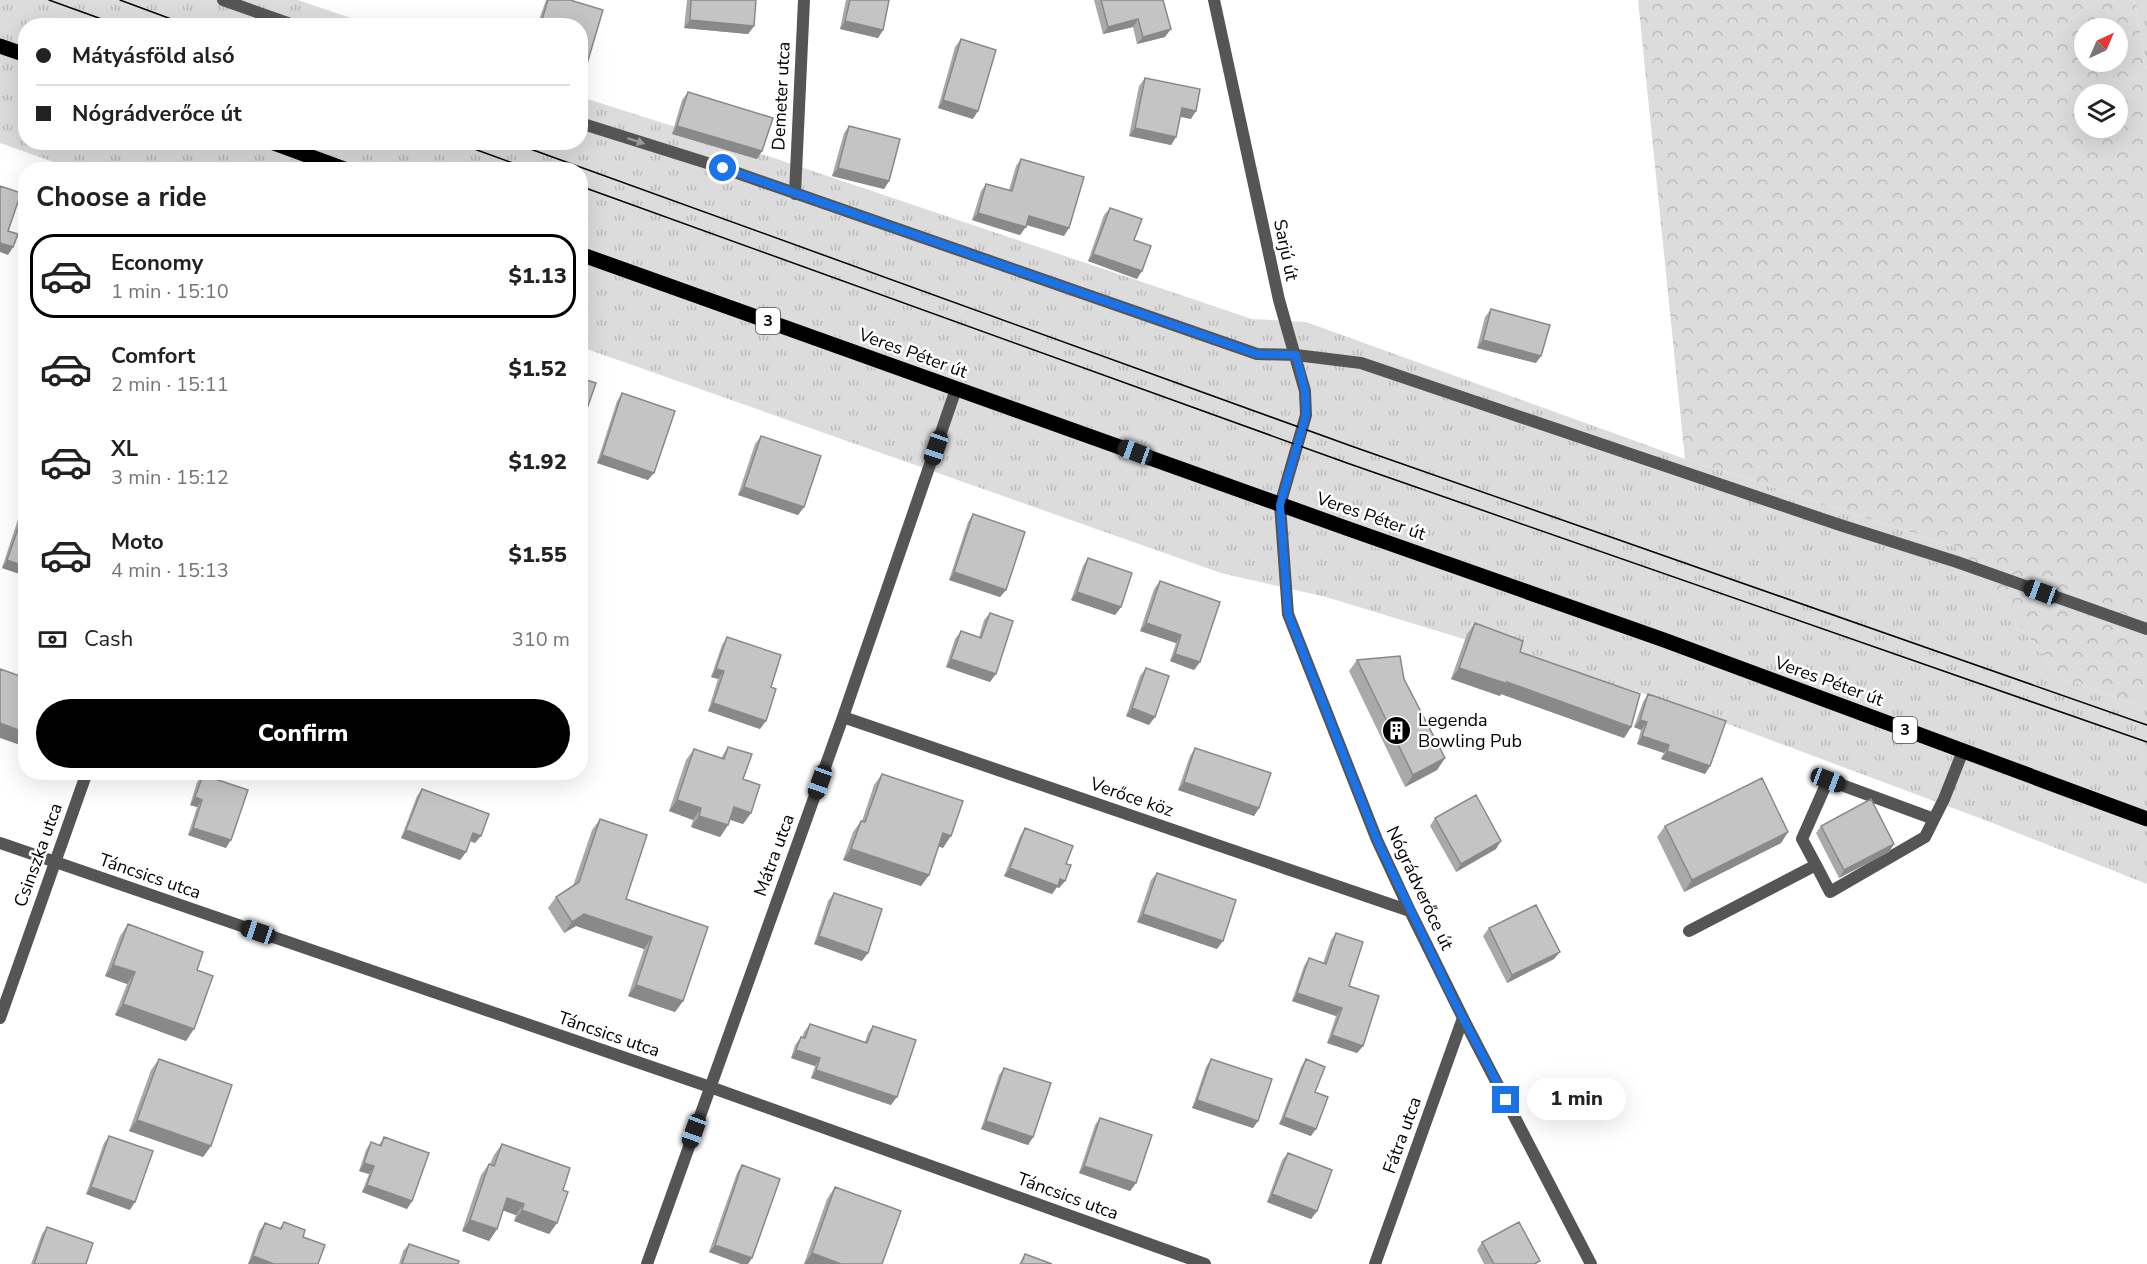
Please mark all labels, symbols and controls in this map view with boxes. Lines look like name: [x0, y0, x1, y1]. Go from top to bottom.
north arrow: [2074, 18, 2128, 72]
map controls: [2074, 18, 2128, 138]
text: Mátyásföld alsó: [72, 41, 235, 71]
street label: Demeter utca: [766, 41, 796, 151]
button: layers: [2074, 84, 2128, 138]
text: Nógrádverőce út: [72, 99, 242, 129]
one-way arrow: [627, 136, 645, 146]
route start: [709, 154, 736, 181]
text: Choose a ride: [36, 179, 207, 216]
street label: Sarjú út: [1268, 217, 1304, 284]
text: Economy: [111, 248, 203, 278]
icon: car: [39, 249, 93, 303]
text: $1.13: [508, 261, 567, 291]
text: 1 min · 15:10: [111, 278, 229, 305]
road number: 3: [756, 308, 780, 334]
street label: Veres Péter út: [854, 322, 971, 384]
text: Comfort: [111, 341, 195, 371]
icon: car: [39, 342, 93, 396]
text: $1.52: [508, 354, 567, 384]
text: 2 min · 15:11: [111, 371, 229, 398]
car: [922, 428, 950, 468]
text: XL: [111, 434, 138, 464]
icon: car: [39, 435, 93, 489]
car: [1115, 437, 1155, 467]
text: $1.92: [508, 447, 567, 477]
text: 3 min · 15:12: [111, 464, 229, 491]
street label: Veres Péter út: [1312, 486, 1429, 546]
text: Moto: [111, 527, 164, 557]
icon: car: [39, 528, 93, 582]
text: $1.55: [508, 540, 567, 570]
text: 4 min · 15:13: [111, 557, 229, 584]
car: [2021, 577, 2061, 607]
icon: cash: [36, 623, 69, 656]
text: Cash: [84, 624, 133, 654]
text: 310 m: [512, 626, 570, 653]
street label: Veres Péter út: [1770, 650, 1887, 712]
button: Confirm: [36, 699, 570, 768]
place label: Legenda Bowling Pub: [1418, 708, 1522, 753]
building icon: Legenda Bowling Pub: [1381, 714, 1413, 746]
road number: 3: [1893, 717, 1917, 743]
car: [805, 762, 835, 802]
car: [1808, 765, 1848, 795]
street label: Verőce köz: [1086, 771, 1177, 822]
street label: Csinszka utca: [8, 800, 68, 910]
street label: Mátra utca: [748, 811, 800, 899]
street label: Nógrádverőce út: [1381, 822, 1459, 954]
street label: Táncsics utca: [96, 847, 204, 905]
car: [238, 918, 278, 946]
street label: Táncsics utca: [555, 1005, 663, 1063]
callout: 1 min: [1527, 1079, 1626, 1121]
text: 1 min: [1550, 1085, 1603, 1112]
route end: [1492, 1086, 1519, 1113]
street label: Fátra utca: [1377, 1093, 1427, 1177]
car: [679, 1111, 709, 1151]
street label: Táncsics utca: [1014, 1167, 1122, 1225]

